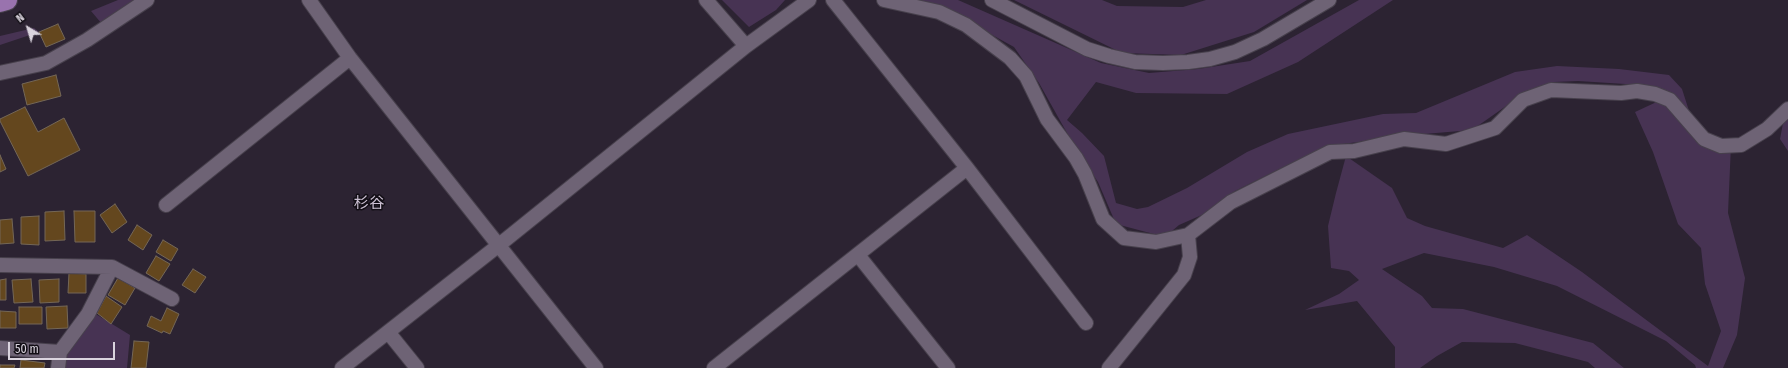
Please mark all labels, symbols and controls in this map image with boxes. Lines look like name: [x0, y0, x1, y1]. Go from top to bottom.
north arrow: [8, 8, 48, 48]
text: N: [14, 11, 27, 25]
district label: 杉谷: [354, 195, 384, 213]
scale bar: [10, 334, 117, 360]
text: 50 m: [15, 342, 39, 356]

